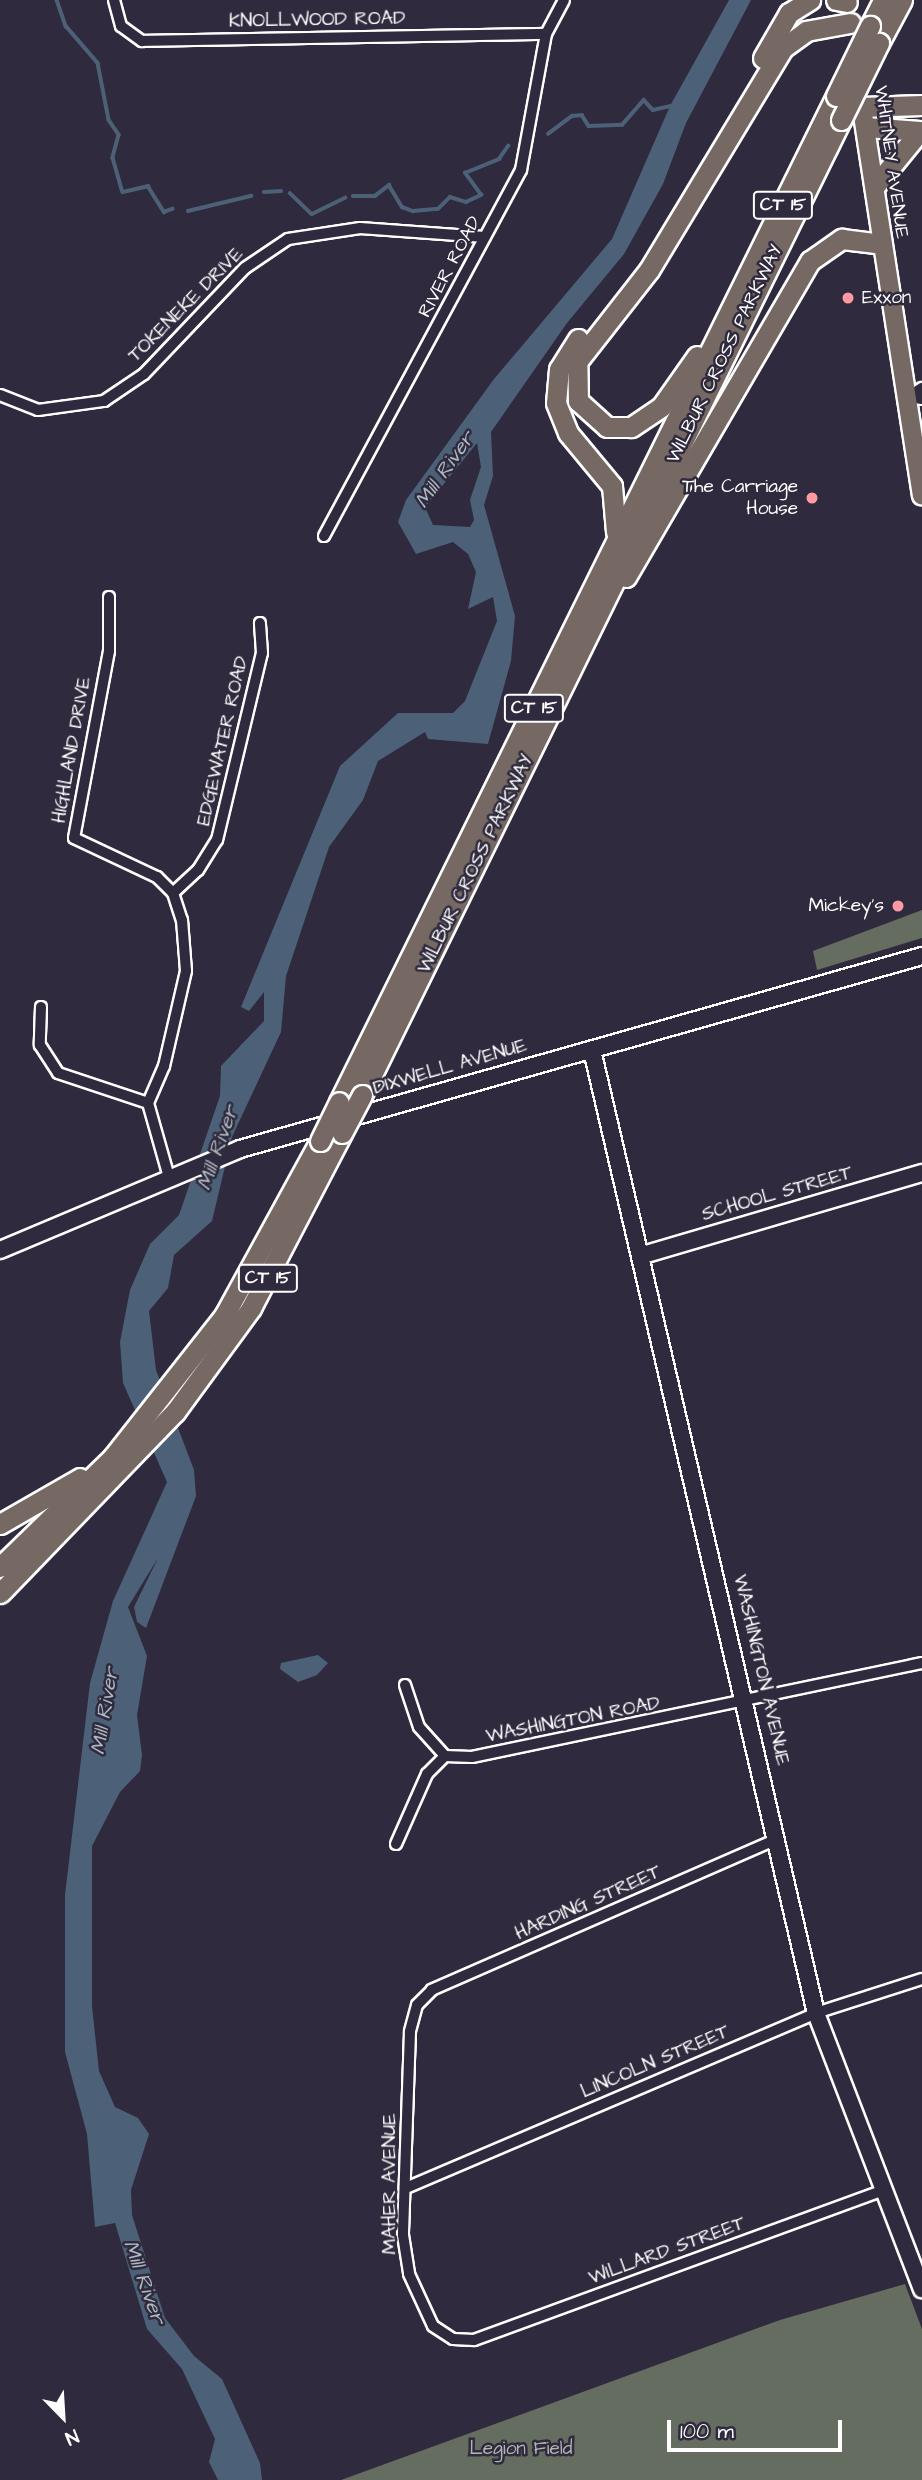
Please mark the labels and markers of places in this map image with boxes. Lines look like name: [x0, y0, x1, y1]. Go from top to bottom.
place label: Exxon: [862, 287, 911, 309]
marker: Exxon: [840, 290, 856, 306]
place label: The Carriage House: [682, 476, 798, 520]
marker: The Carriage House: [804, 490, 820, 506]
place label: Mickey’s: [808, 895, 884, 917]
marker: Mickey’s: [890, 898, 906, 914]

